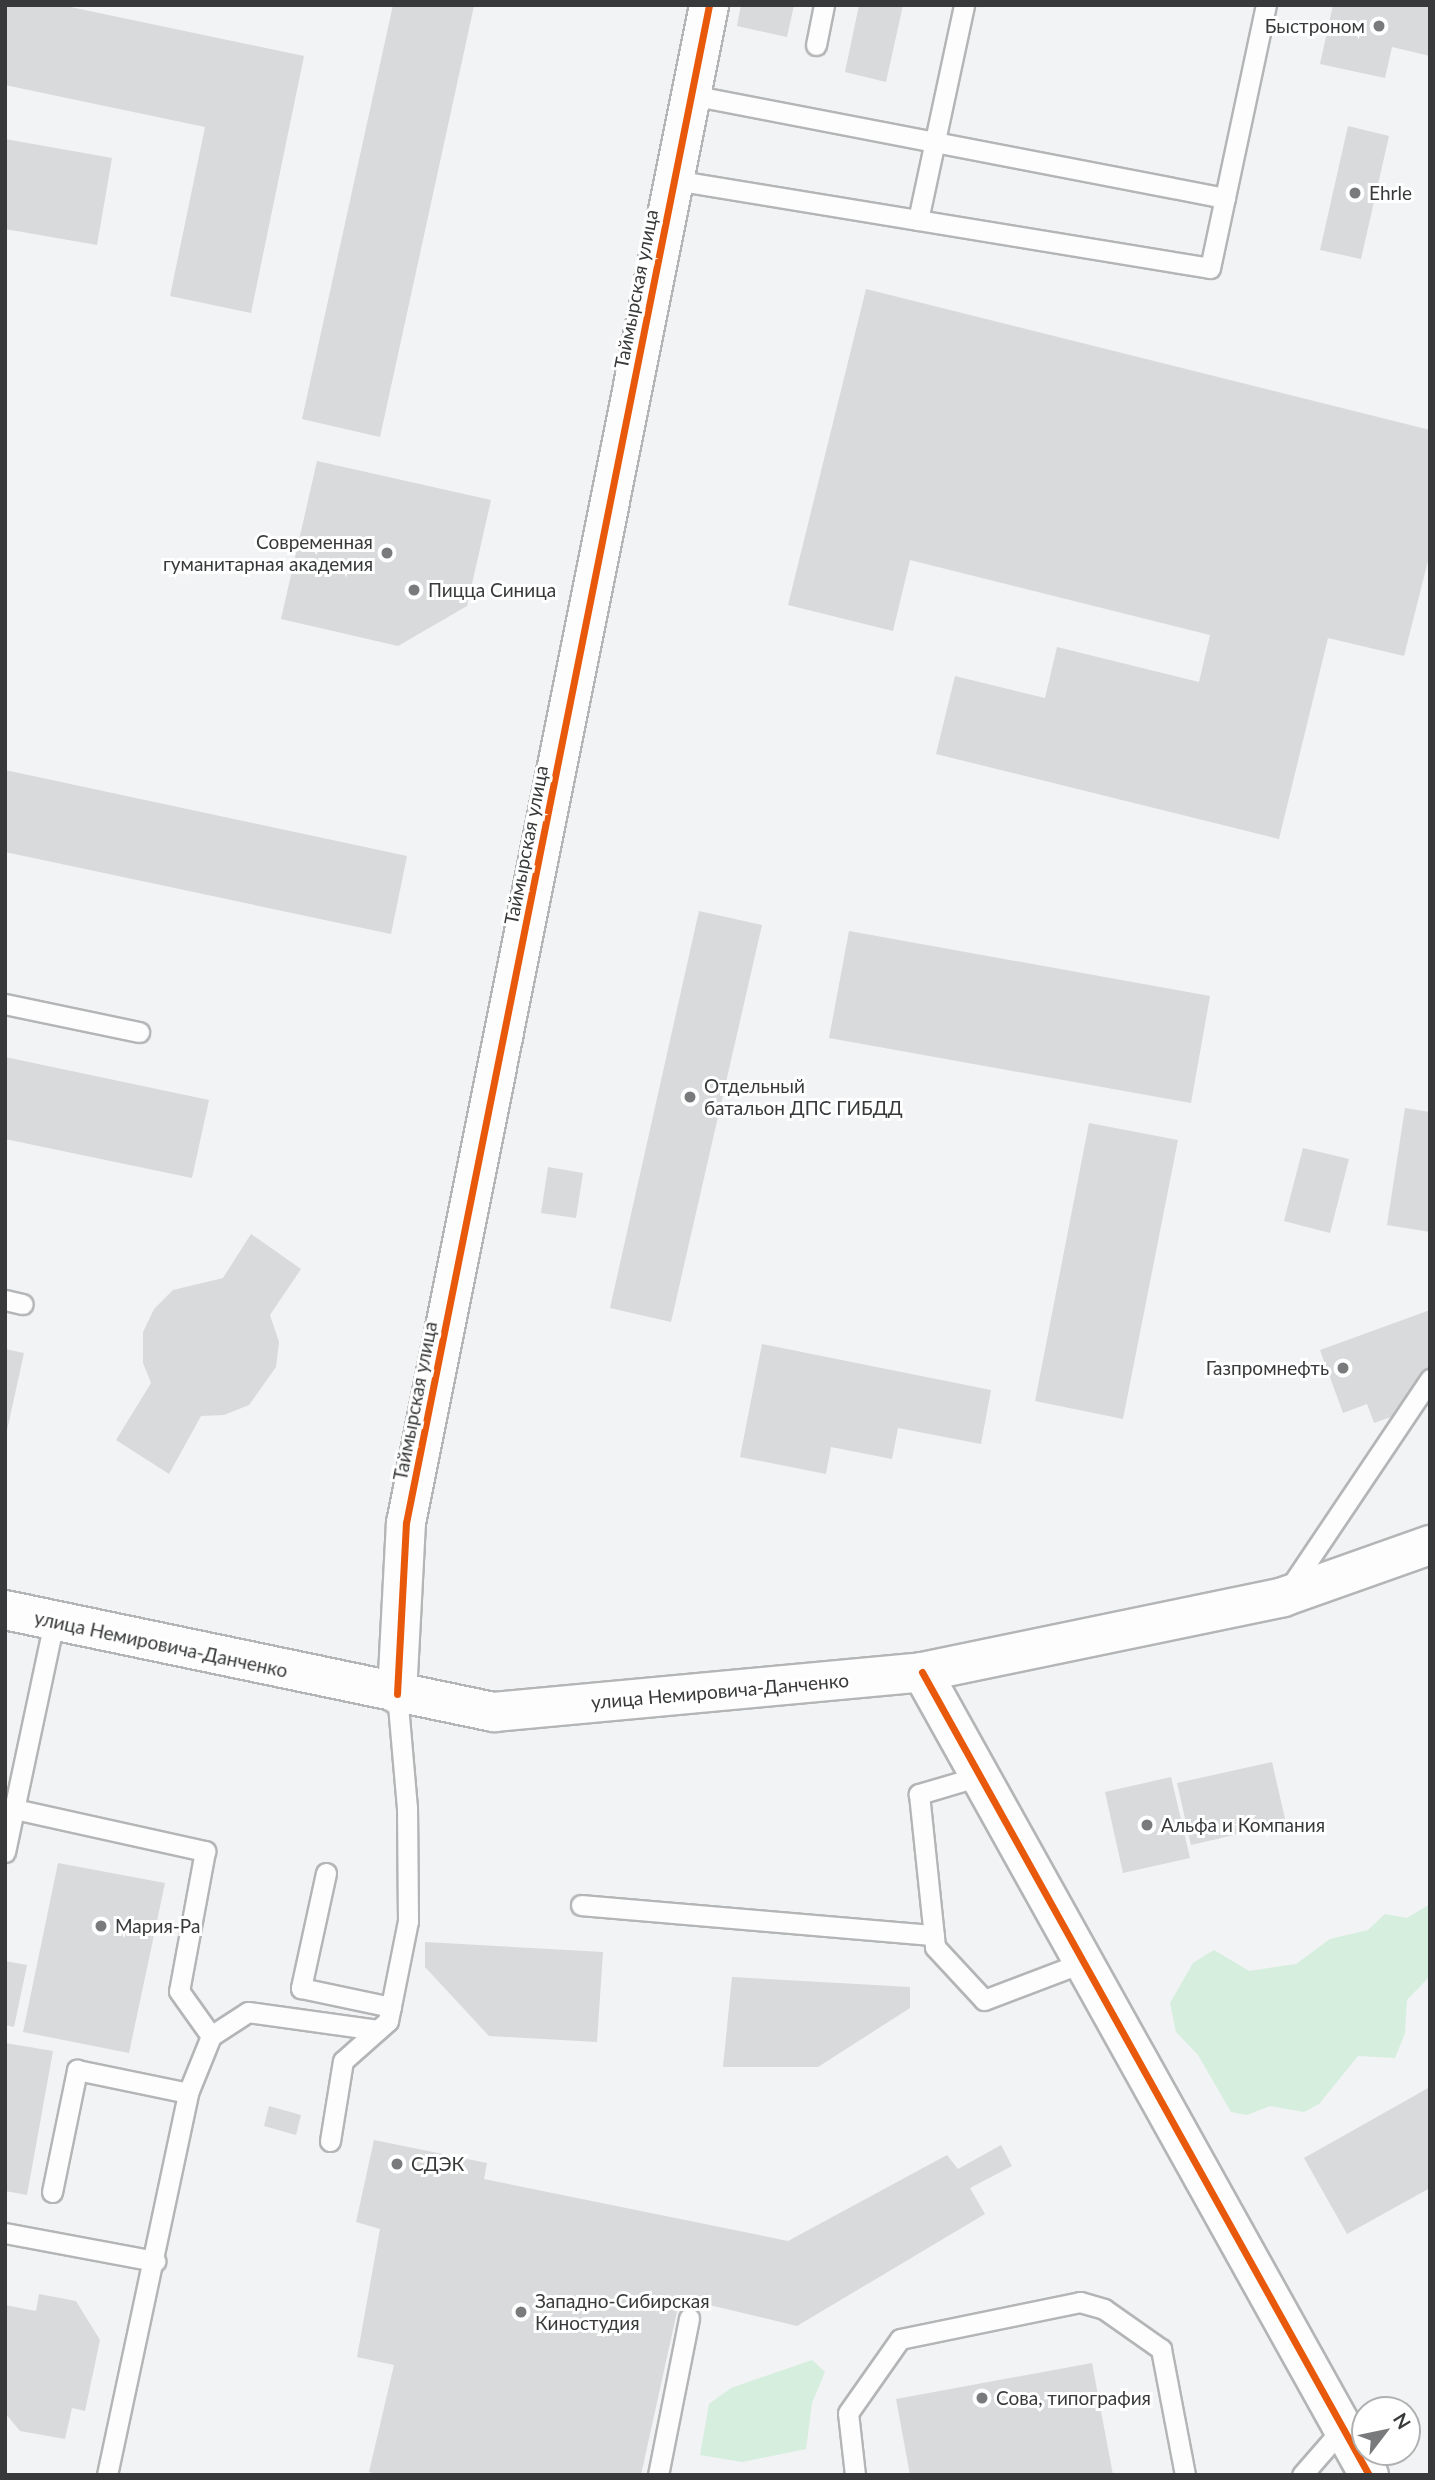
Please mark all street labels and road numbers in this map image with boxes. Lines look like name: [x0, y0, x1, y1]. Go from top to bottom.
street label: Таймырская улица: [609, 207, 663, 371]
street label: Таймырская улица: [499, 763, 553, 927]
street label: Таймырская улица: [388, 1319, 442, 1483]
street label: улица Немировича-Данченко: [32, 1606, 290, 1682]
street label: улица Немировича-Данченко: [590, 1668, 850, 1714]

